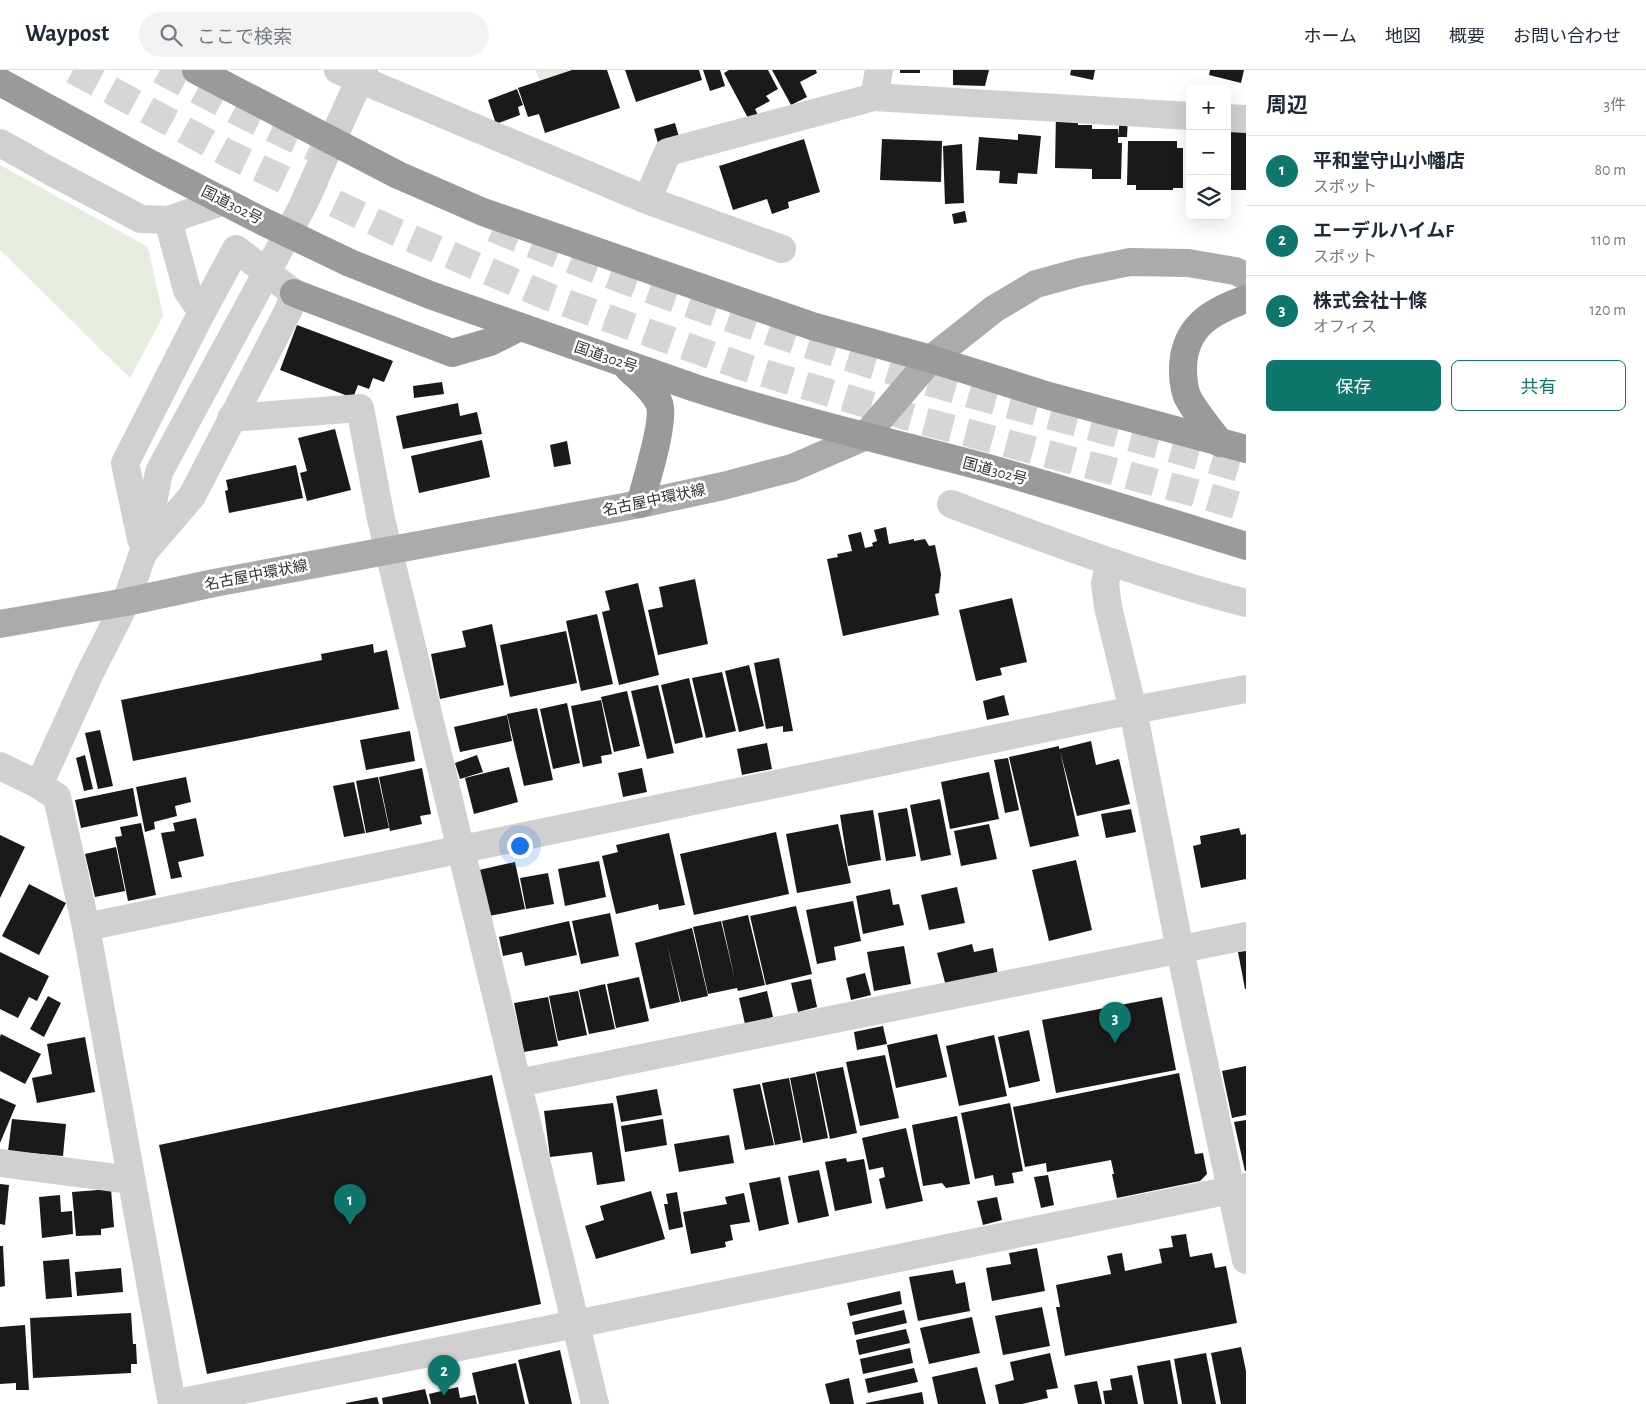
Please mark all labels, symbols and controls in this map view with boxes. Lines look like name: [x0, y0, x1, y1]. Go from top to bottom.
search box: [139, 12, 489, 57]
icon: search: [157, 21, 185, 49]
text: Waypost: [25, 22, 109, 46]
text: ここで検索: [197, 28, 292, 47]
text: ホーム: [1304, 28, 1357, 46]
text: 地図: [1385, 28, 1421, 46]
text: 概要: [1449, 28, 1485, 46]
text: お問い合わせ: [1513, 28, 1621, 46]
map controls: [1186, 85, 1231, 220]
button: +: [1186, 85, 1231, 130]
text: 周辺: [1266, 95, 1308, 116]
text: 3件: [1603, 97, 1626, 113]
button: −: [1186, 130, 1231, 175]
text: 平和堂守山小幡店: [1313, 152, 1465, 171]
text: 1: [1279, 162, 1285, 178]
text: 80 m: [1595, 162, 1626, 178]
button: layers: [1186, 175, 1231, 220]
text: スポット: [1313, 179, 1377, 195]
street label: 国道302号: [199, 183, 265, 227]
text: エーデルハイムF: [1313, 222, 1454, 241]
text: 2: [1278, 232, 1286, 248]
text: 110 m: [1591, 232, 1626, 248]
text: スポット: [1313, 249, 1377, 265]
text: 株式会社十條: [1313, 292, 1427, 311]
text: 3: [1279, 302, 1285, 318]
text: 120 m: [1589, 302, 1626, 318]
text: オフィス: [1313, 319, 1377, 335]
street label: 国道302号: [572, 339, 640, 375]
button: 保存: [1266, 360, 1441, 411]
button: 共有: [1451, 360, 1626, 411]
street label: 国道302号: [961, 455, 1029, 487]
street label: 名古屋中環状線: [601, 480, 707, 519]
street label: 名古屋中環状線: [203, 556, 309, 593]
your location: [507, 833, 533, 859]
pin: 3: [1099, 1002, 1131, 1043]
pin: 1: [334, 1184, 366, 1225]
pin: 2: [428, 1355, 460, 1396]

